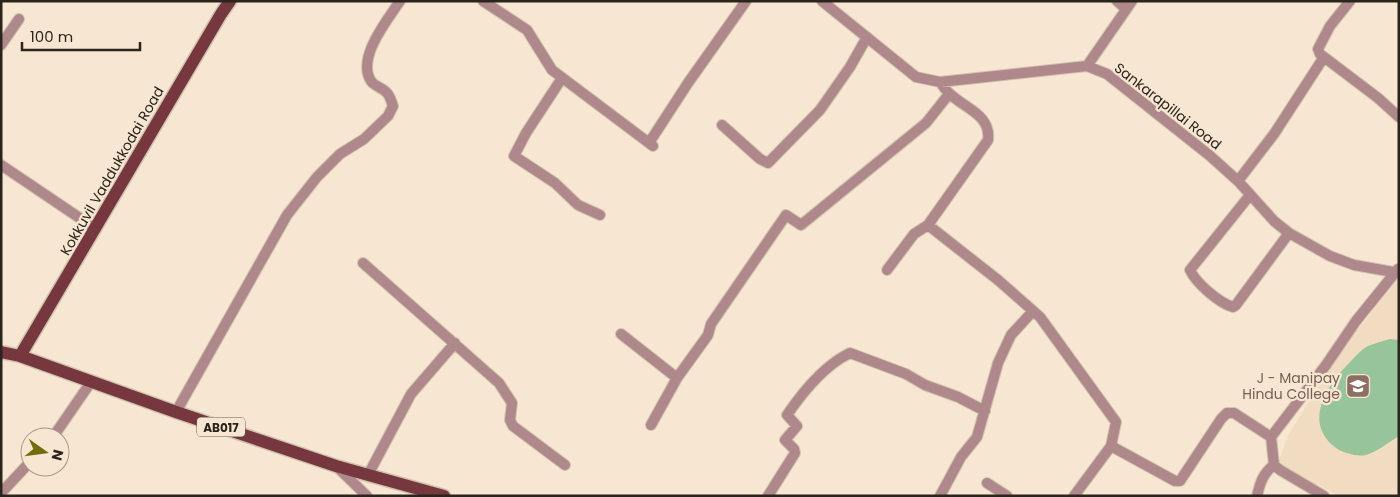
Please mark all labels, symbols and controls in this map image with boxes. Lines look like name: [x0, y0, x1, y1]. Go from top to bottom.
scale bar: [22, 20, 140, 52]
text: 100 m: [30, 26, 73, 47]
street label: Sankarapillai Road: [1110, 58, 1226, 154]
street label: Kokkuvil Vaddukkodai Road: [55, 83, 169, 259]
place label: J - Manipay Hindu College: [1242, 368, 1340, 404]
school or university icon: J - Manipay Hindu College: [1345, 373, 1371, 399]
road number: AB017: [197, 418, 245, 437]
north arrow: [20, 427, 70, 477]
text: N: [47, 448, 69, 463]

